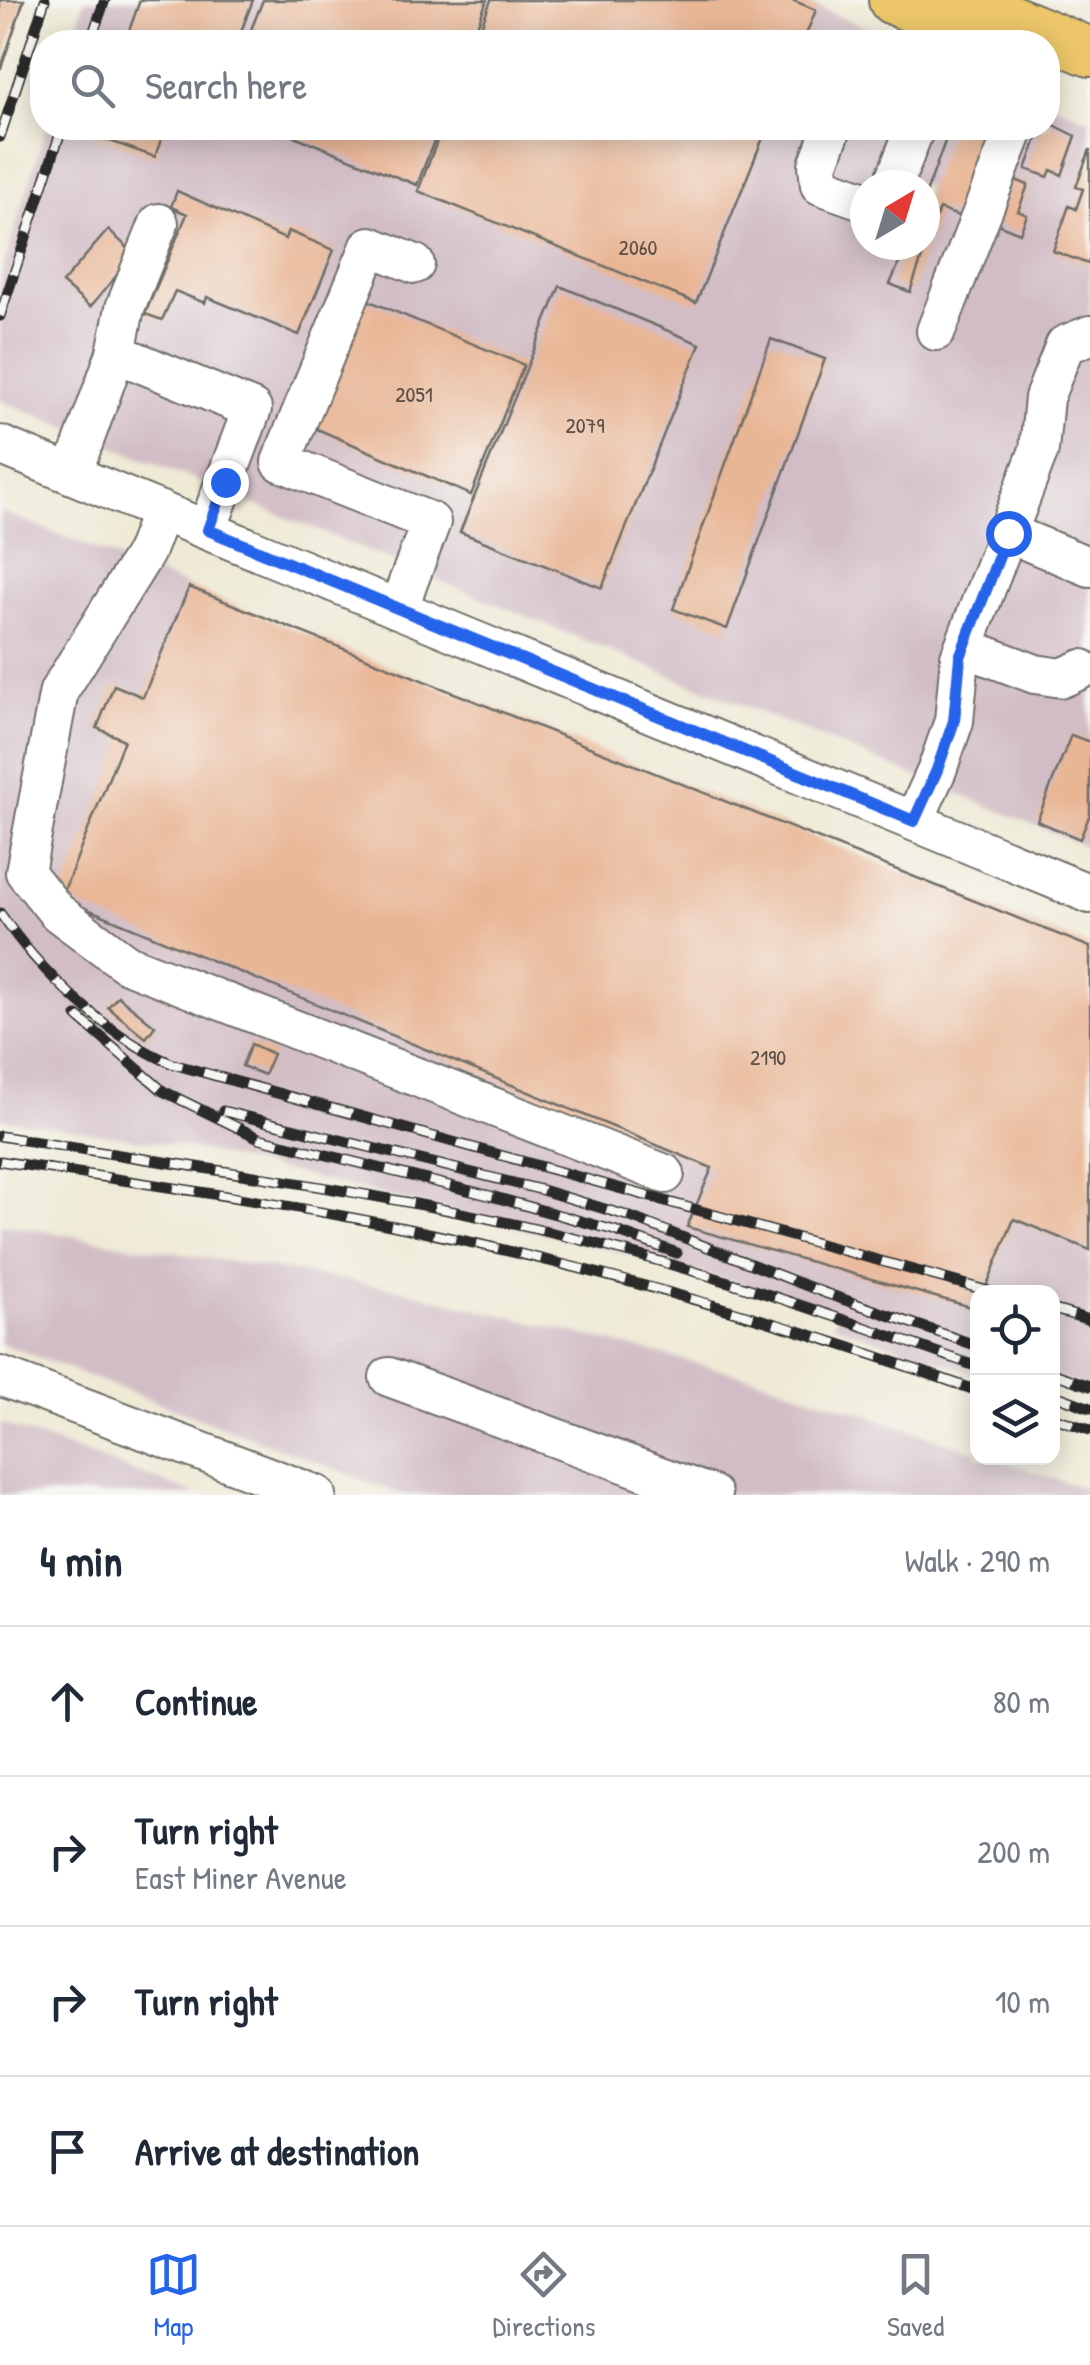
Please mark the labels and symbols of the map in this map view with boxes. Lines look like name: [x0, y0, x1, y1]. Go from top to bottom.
north arrow: [850, 170, 940, 260]
house number: 2060: [619, 232, 658, 262]
house number: 2051: [395, 379, 433, 409]
house number: 2079: [565, 410, 605, 440]
route end: [203, 460, 249, 506]
route start: [986, 511, 1032, 557]
house number: 2190: [750, 1042, 786, 1072]

